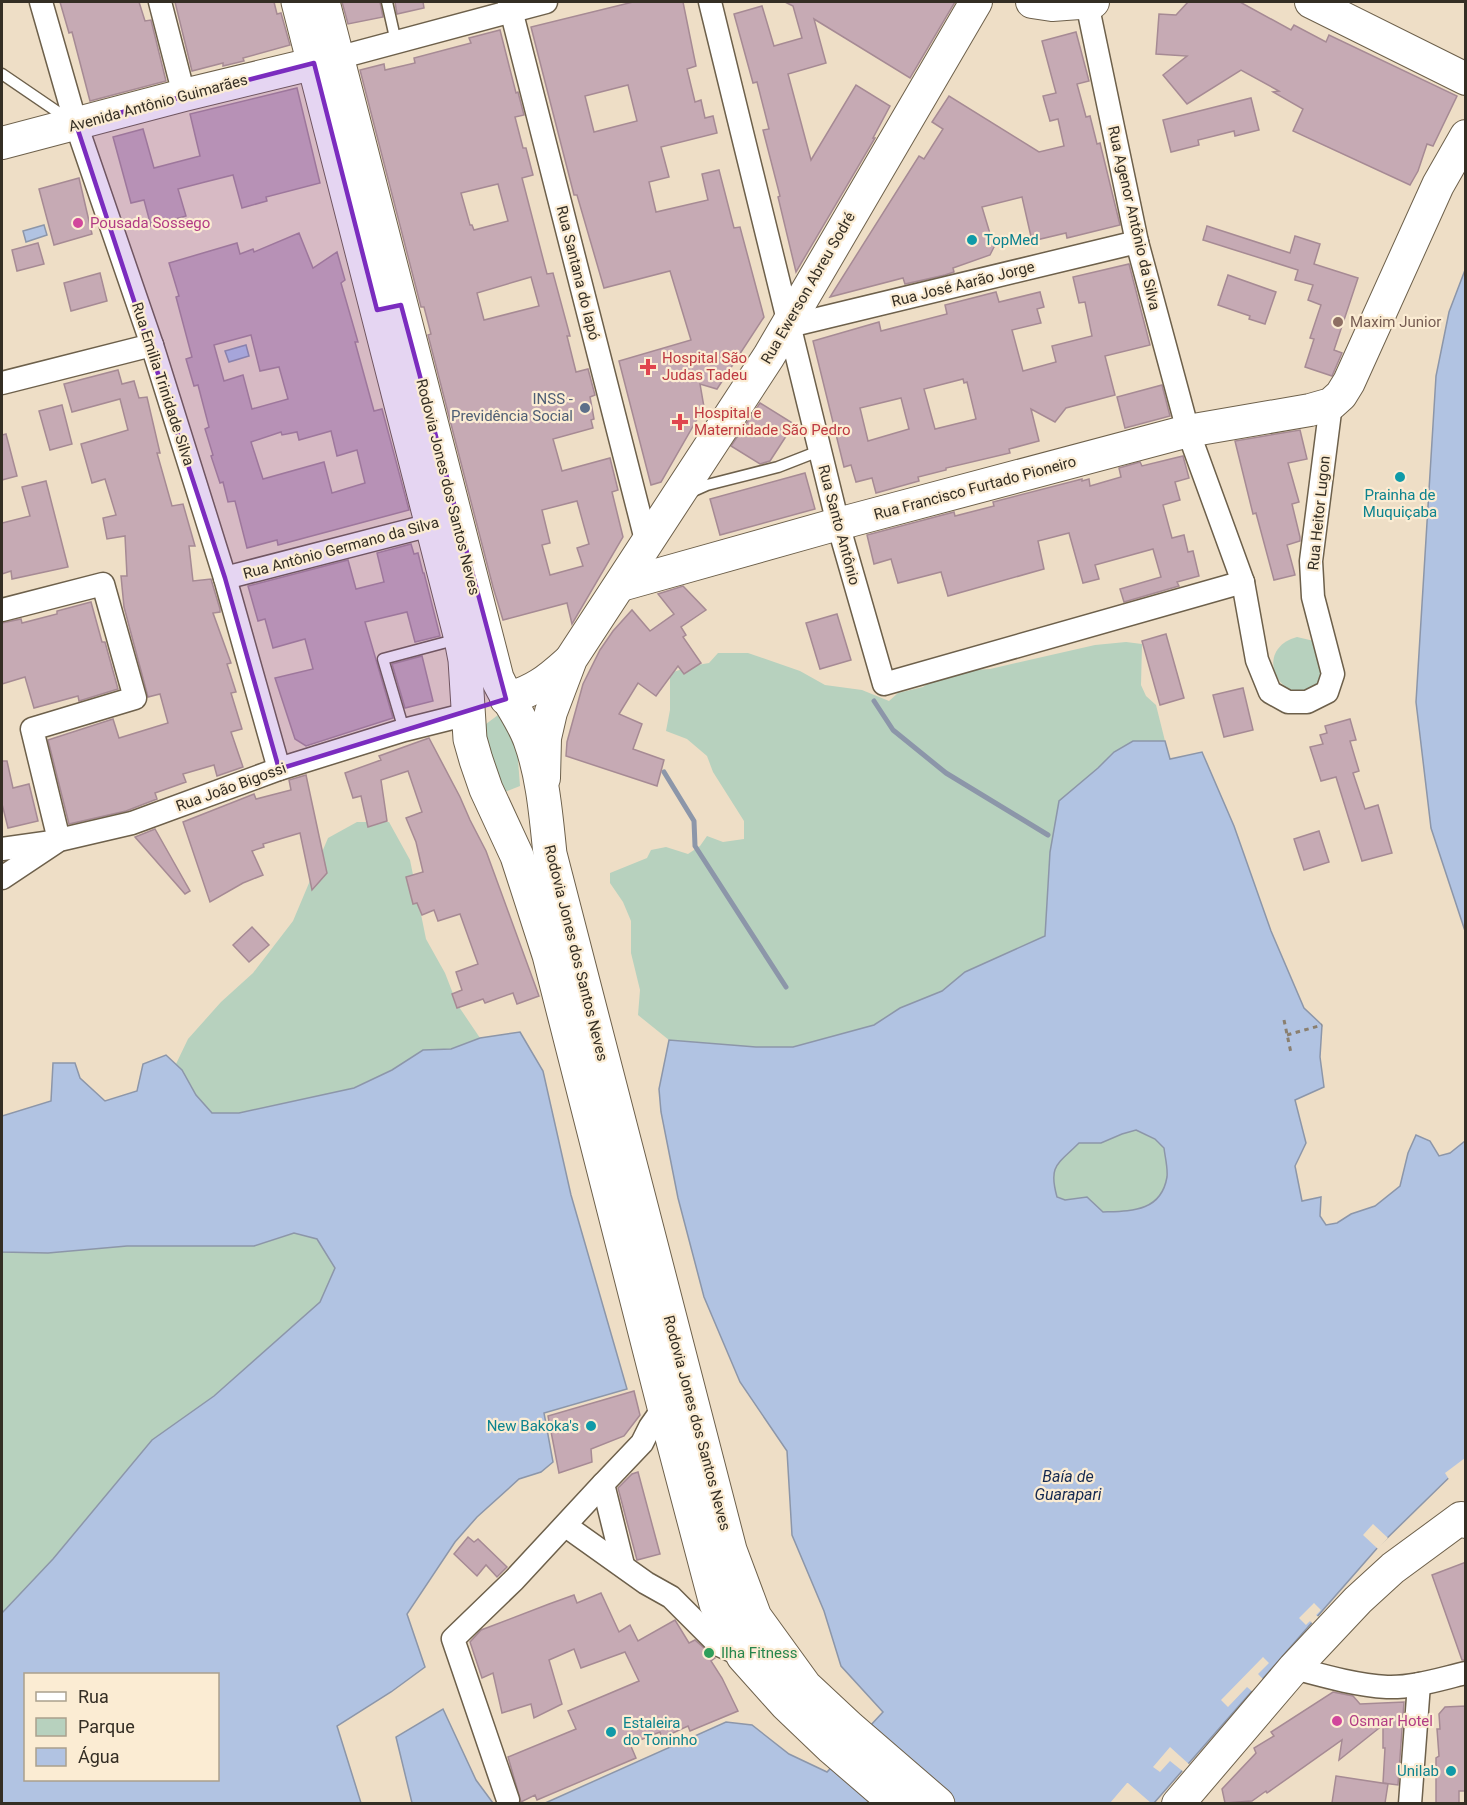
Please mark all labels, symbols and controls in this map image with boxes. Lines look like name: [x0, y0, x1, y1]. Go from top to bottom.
street label: Avenida Antônio Guimarães: [67, 70, 249, 136]
street label: Rua Agenor Antônio da Silva: [1104, 124, 1164, 312]
street label: Rua Santana do Iapó: [553, 204, 603, 342]
street label: Rua Ewerson Abreu Sodré: [757, 209, 859, 367]
place label: Pousada Sossego: [90, 214, 210, 232]
marker: Pousada Sossego: [71, 216, 85, 230]
place label: TopMed: [984, 231, 1039, 249]
marker: TopMed: [965, 233, 979, 247]
street label: Rua José Aarão Jorge: [890, 257, 1037, 311]
street label: Rua Emilia Trinidade Silva: [128, 300, 198, 468]
place label: Maxim Junior: [1350, 313, 1441, 331]
marker: Maxim Junior: [1331, 315, 1345, 329]
place label: Hospital São Judas Tadeu: [662, 349, 747, 384]
marker: Hospital São Judas Tadeu: [639, 358, 657, 376]
street label: Rodovia Jones dos Santos Neves: [412, 377, 484, 597]
place label: INSS - Previdência Social: [451, 390, 573, 425]
marker: INSS - Previdência Social: [578, 401, 592, 415]
place label: Hospital e Maternidade São Pedro: [694, 404, 851, 439]
marker: Hospital e Maternidade São Pedro: [671, 413, 689, 431]
street label: Rua Francisco Furtado Pioneiro: [872, 452, 1078, 524]
street label: Rua Heitor Lugon: [1304, 455, 1334, 571]
street label: Rua Santo Antônio: [814, 463, 864, 587]
marker: Prainha de Muquiçaba: [1393, 470, 1407, 484]
place label: Prainha de Muquiçaba: [1363, 486, 1437, 521]
street label: Rua Antônio Germano da Silva: [241, 513, 441, 583]
street label: Rua João Bigossi: [174, 759, 288, 815]
street label: Rodovia Jones dos Santos Neves: [540, 843, 612, 1063]
street label: Rodovia Jones dos Santos Neves: [660, 1313, 734, 1533]
place label: New Bakoka's: [487, 1417, 579, 1435]
marker: New Bakoka's: [584, 1419, 598, 1433]
water label: Baía de Guarapari: [1034, 1467, 1102, 1504]
place label: Ilha Fitness: [721, 1644, 797, 1662]
marker: Ilha Fitness: [702, 1646, 716, 1660]
legend: [24, 1673, 219, 1781]
text: Rua: [78, 1686, 109, 1707]
place label: Osmar Hotel: [1349, 1712, 1433, 1730]
place label: Estaleira do Toninho: [623, 1714, 697, 1749]
marker: Osmar Hotel: [1330, 1714, 1344, 1728]
text: Parque: [78, 1716, 135, 1737]
marker: Estaleira do Toninho: [604, 1725, 618, 1739]
text: Água: [78, 1746, 120, 1767]
place label: Unilab: [1397, 1762, 1439, 1780]
marker: Unilab: [1444, 1764, 1458, 1778]

